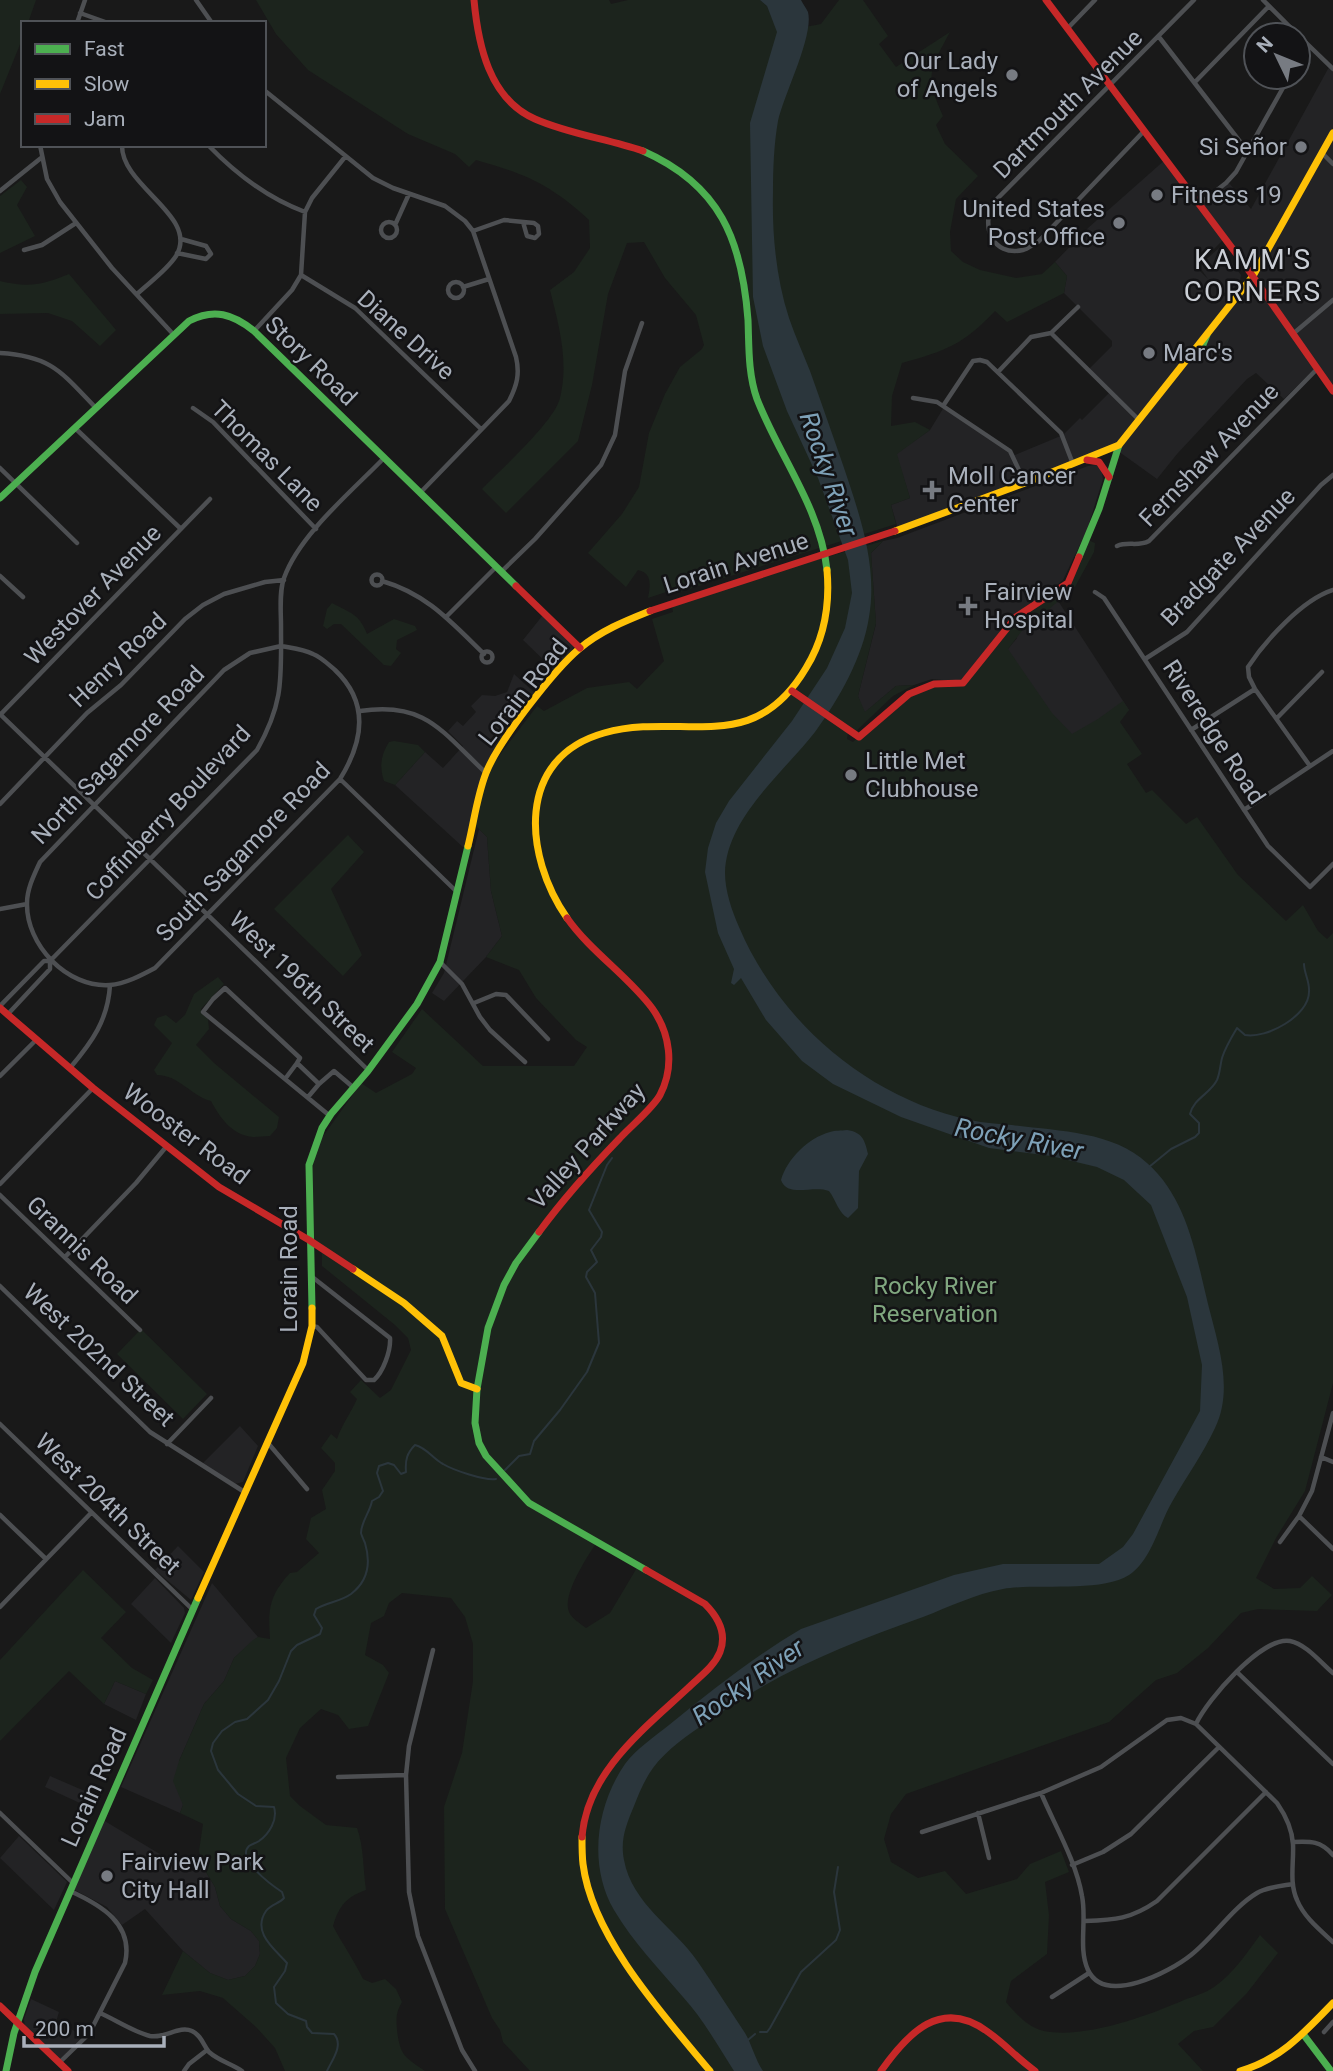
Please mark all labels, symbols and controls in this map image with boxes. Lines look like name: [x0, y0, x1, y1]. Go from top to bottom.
legend: [21, 21, 266, 147]
north arrow: [1242, 21, 1312, 91]
street label: Dartmouth Avenue: [988, 24, 1148, 184]
text: N: [1252, 32, 1278, 57]
text: Fast: [84, 37, 125, 61]
place label: Our Lady of Angels: [897, 47, 999, 103]
marker: Our Lady of Angels: [1004, 67, 1020, 83]
text: Slow: [84, 72, 130, 96]
text: Jam: [84, 107, 125, 131]
place label: Si Señor: [1199, 133, 1287, 161]
marker: Si Señor: [1293, 139, 1309, 155]
place label: Fitness 19: [1171, 181, 1282, 209]
marker: Fitness 19: [1149, 187, 1165, 203]
place label: United States Post Office: [962, 195, 1105, 251]
marker: United States Post Office: [1111, 215, 1127, 231]
district label: KAMM'S CORNERS: [1184, 243, 1322, 308]
street label: Diane Drive: [352, 284, 460, 386]
street label: Story Road: [259, 311, 363, 411]
place label: Marc's: [1163, 339, 1233, 367]
marker: Marc's: [1141, 345, 1157, 361]
street label: Fernshaw Avenue: [1134, 378, 1284, 532]
street label: Thomas Lane: [206, 395, 328, 517]
water label: Rocky River: [794, 408, 865, 542]
place label: Moll Cancer Center: [948, 462, 1076, 518]
marker: Moll Cancer Center: [922, 480, 942, 500]
street label: Bradgate Avenue: [1155, 482, 1301, 632]
street label: Westover Avenue: [19, 519, 167, 671]
street label: Lorain Avenue: [660, 526, 812, 600]
place label: Fairview Hospital: [984, 578, 1073, 634]
marker: Fairview Hospital: [958, 596, 978, 616]
street label: Henry Road: [64, 607, 172, 713]
street label: Lorain Road: [473, 633, 573, 751]
street label: Riveredge Road: [1157, 655, 1271, 809]
street label: North Sagamore Road: [26, 660, 210, 850]
street label: Coffinberry Boulevard: [80, 720, 256, 906]
place label: Little Met Clubhouse: [865, 747, 978, 803]
street label: South Sagamore Road: [150, 757, 336, 947]
marker: Little Met Clubhouse: [843, 767, 859, 783]
street label: West 196th Street: [224, 906, 380, 1058]
street label: Valley Parkway: [523, 1077, 651, 1215]
street label: Wooster Road: [118, 1078, 254, 1190]
water label: Rocky River: [952, 1112, 1087, 1166]
street label: Grannis Road: [21, 1190, 143, 1310]
street label: Lorain Road: [275, 1205, 303, 1333]
park label: Rocky River Reservation: [872, 1272, 998, 1328]
street label: West 202nd Street: [18, 1278, 180, 1432]
street label: West 204th Street: [30, 1428, 186, 1580]
water label: Rocky River: [686, 1632, 811, 1732]
street label: Lorain Road: [55, 1723, 133, 1851]
place label: Fairview Park City Hall: [121, 1848, 264, 1904]
marker: Fairview Park City Hall: [99, 1868, 115, 1884]
scale bar: [24, 2004, 164, 2048]
text: 200 m: [35, 2017, 94, 2041]

